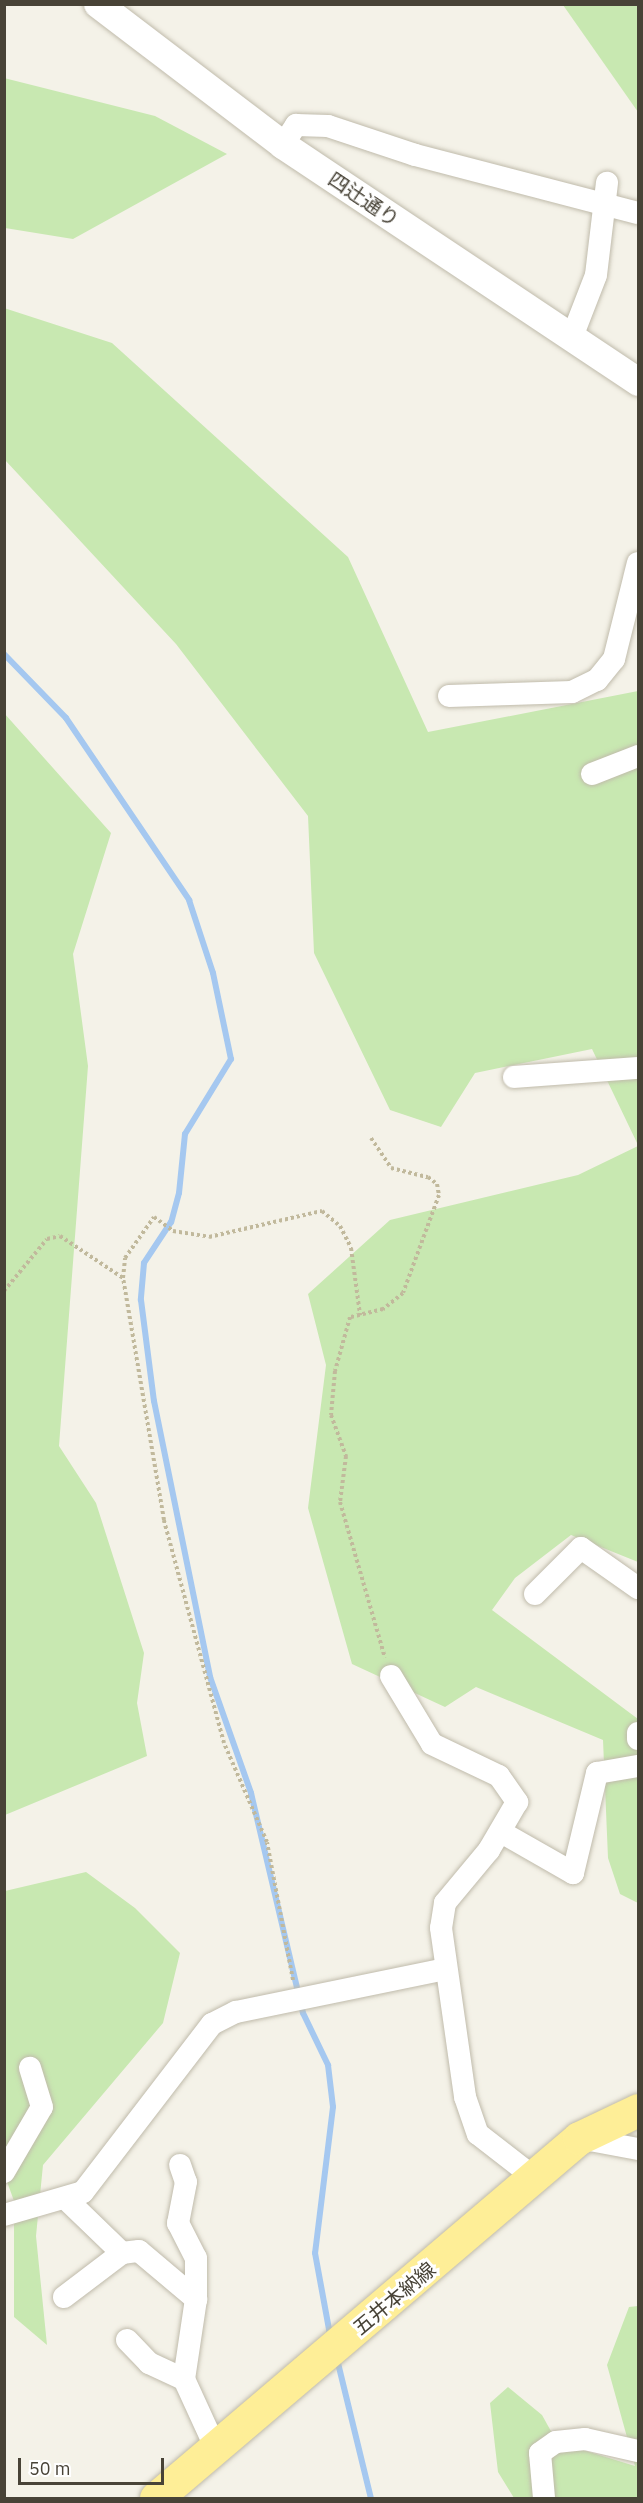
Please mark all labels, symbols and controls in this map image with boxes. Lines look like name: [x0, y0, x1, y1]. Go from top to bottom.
street label: 四辻通り: [324, 167, 404, 231]
street label: 五井本納線: [348, 2257, 440, 2339]
scale bar: [21, 2446, 166, 2484]
text: 50 m: [29, 2457, 71, 2480]

